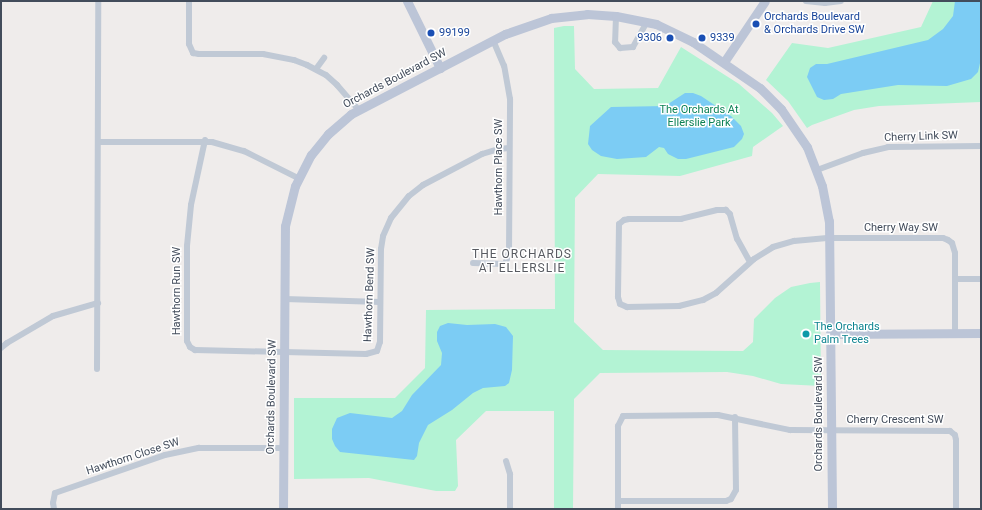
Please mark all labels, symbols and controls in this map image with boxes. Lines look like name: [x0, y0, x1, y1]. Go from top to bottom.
place label: Orchards Boulevard & Orchards Drive SW: [764, 11, 865, 37]
marker: Orchards Boulevard & Orchards Drive SW: [751, 19, 761, 29]
place label: 99199: [439, 26, 470, 40]
marker: 99199: [426, 28, 436, 38]
place label: 9306: [637, 31, 662, 45]
place label: 9339: [710, 31, 735, 45]
marker: 9306: [665, 33, 675, 43]
marker: 9339: [697, 33, 707, 43]
street label: Orchards Boulevard SW: [341, 46, 449, 112]
park label: The Orchards At Ellerslie Park: [659, 104, 739, 130]
street label: Hawthorn Place SW: [492, 119, 506, 215]
street label: Cherry Link SW: [884, 129, 958, 145]
street label: Cherry Way SW: [864, 221, 938, 235]
street label: Hawthorn Run SW: [170, 247, 184, 335]
street label: Hawthorn Bend SW: [362, 248, 378, 342]
district label: THE ORCHARDS AT ELLERSLIE: [472, 248, 572, 276]
place label: The Orchards Palm Trees: [814, 321, 880, 347]
marker: The Orchards Palm Trees: [801, 329, 811, 339]
street label: Orchards Boulevard SW: [264, 339, 280, 455]
street label: Orchards Boulevard SW: [812, 357, 826, 471]
street label: Cherry Crescent SW: [846, 413, 944, 427]
street label: Hawthorn Close SW: [85, 436, 181, 478]

